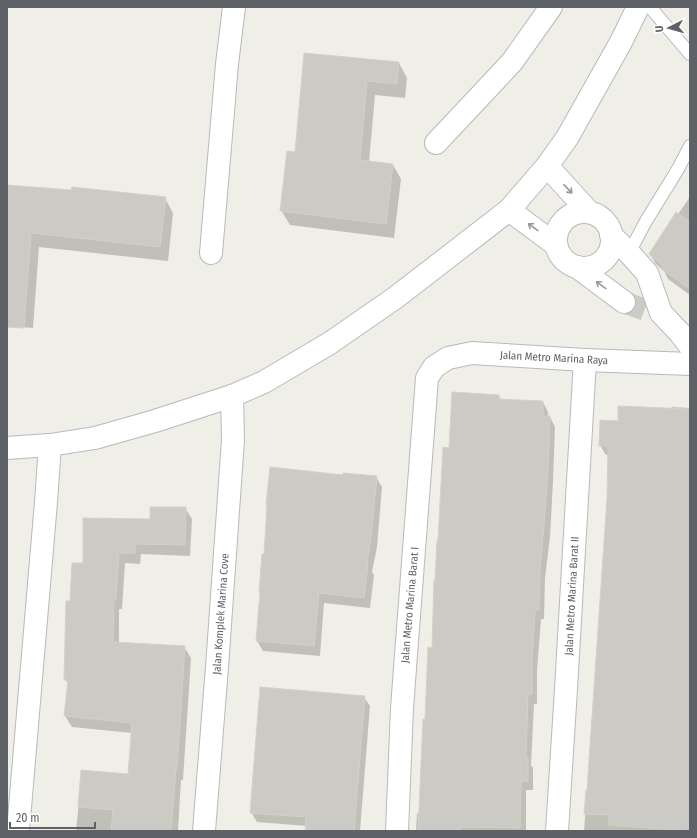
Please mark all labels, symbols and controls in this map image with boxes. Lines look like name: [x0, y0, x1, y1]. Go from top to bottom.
north arrow: [649, 8, 689, 48]
text: U: [653, 25, 666, 33]
one-way arrow: [563, 184, 573, 194]
one-way arrow: [527, 223, 538, 231]
one-way arrow: [595, 280, 606, 289]
street label: Jalan Metro Marina Raya: [499, 349, 609, 367]
street label: Jalan Metro Marina Barat II: [562, 536, 582, 656]
street label: Jalan Metro Marina Barat I: [398, 546, 422, 664]
street label: Jalan Komplek Marina Cove: [210, 553, 232, 675]
scale bar: [10, 804, 95, 830]
text: 20 m: [16, 811, 40, 825]

